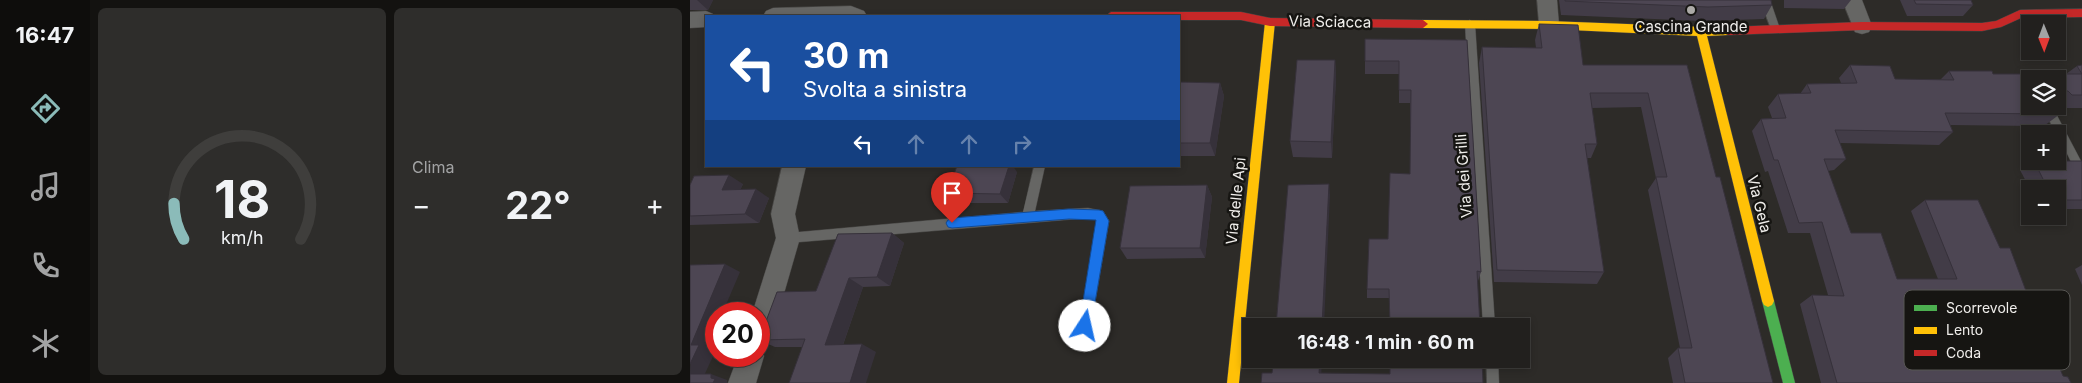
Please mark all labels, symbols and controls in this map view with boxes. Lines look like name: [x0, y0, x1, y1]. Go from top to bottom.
marker: Cascina Grande: [1685, 4, 1697, 16]
street label: Via Sciacca: [1289, 11, 1371, 32]
north arrow: [2021, 15, 2066, 60]
map controls: [2021, 15, 2066, 225]
place label: Cascina Grande: [1634, 17, 1748, 36]
text: 16:47: [16, 22, 74, 48]
text: 30 m: [803, 34, 889, 76]
icon: left: [720, 35, 785, 100]
button: layers: [2021, 70, 2066, 115]
text: Svolta a sinistra: [803, 76, 967, 102]
icon: directions: [28, 91, 63, 126]
button: +: [2021, 125, 2066, 170]
icon: left: [849, 130, 877, 158]
icon: ahead: [902, 130, 930, 158]
icon: ahead: [955, 130, 983, 158]
icon: right: [1008, 130, 1036, 158]
street label: Via dei Grilli: [1451, 133, 1476, 219]
street label: Via delle Api: [1221, 156, 1250, 246]
text: Clima: [412, 157, 454, 177]
text: 18: [214, 168, 270, 231]
icon: music: [28, 169, 63, 204]
pin: [931, 172, 973, 223]
street label: Via Gela: [1743, 173, 1776, 235]
icon: arrive: [938, 179, 966, 207]
button: −: [2021, 180, 2066, 225]
text: 22°: [505, 182, 571, 228]
text: −: [412, 188, 431, 222]
text: +: [645, 188, 664, 222]
text: km/h: [221, 227, 263, 248]
icon: phone: [28, 248, 63, 283]
legend: [1904, 290, 2070, 370]
position arrow: [1058, 299, 1110, 351]
text: Scorrevole: [1946, 299, 2017, 316]
speed limit sign: 20: [705, 302, 770, 367]
text: Lento: [1946, 321, 1983, 338]
icon: climate: [28, 326, 63, 361]
text: 16:48 · 1 min · 60 m: [1298, 331, 1474, 354]
text: Coda: [1946, 344, 1981, 361]

